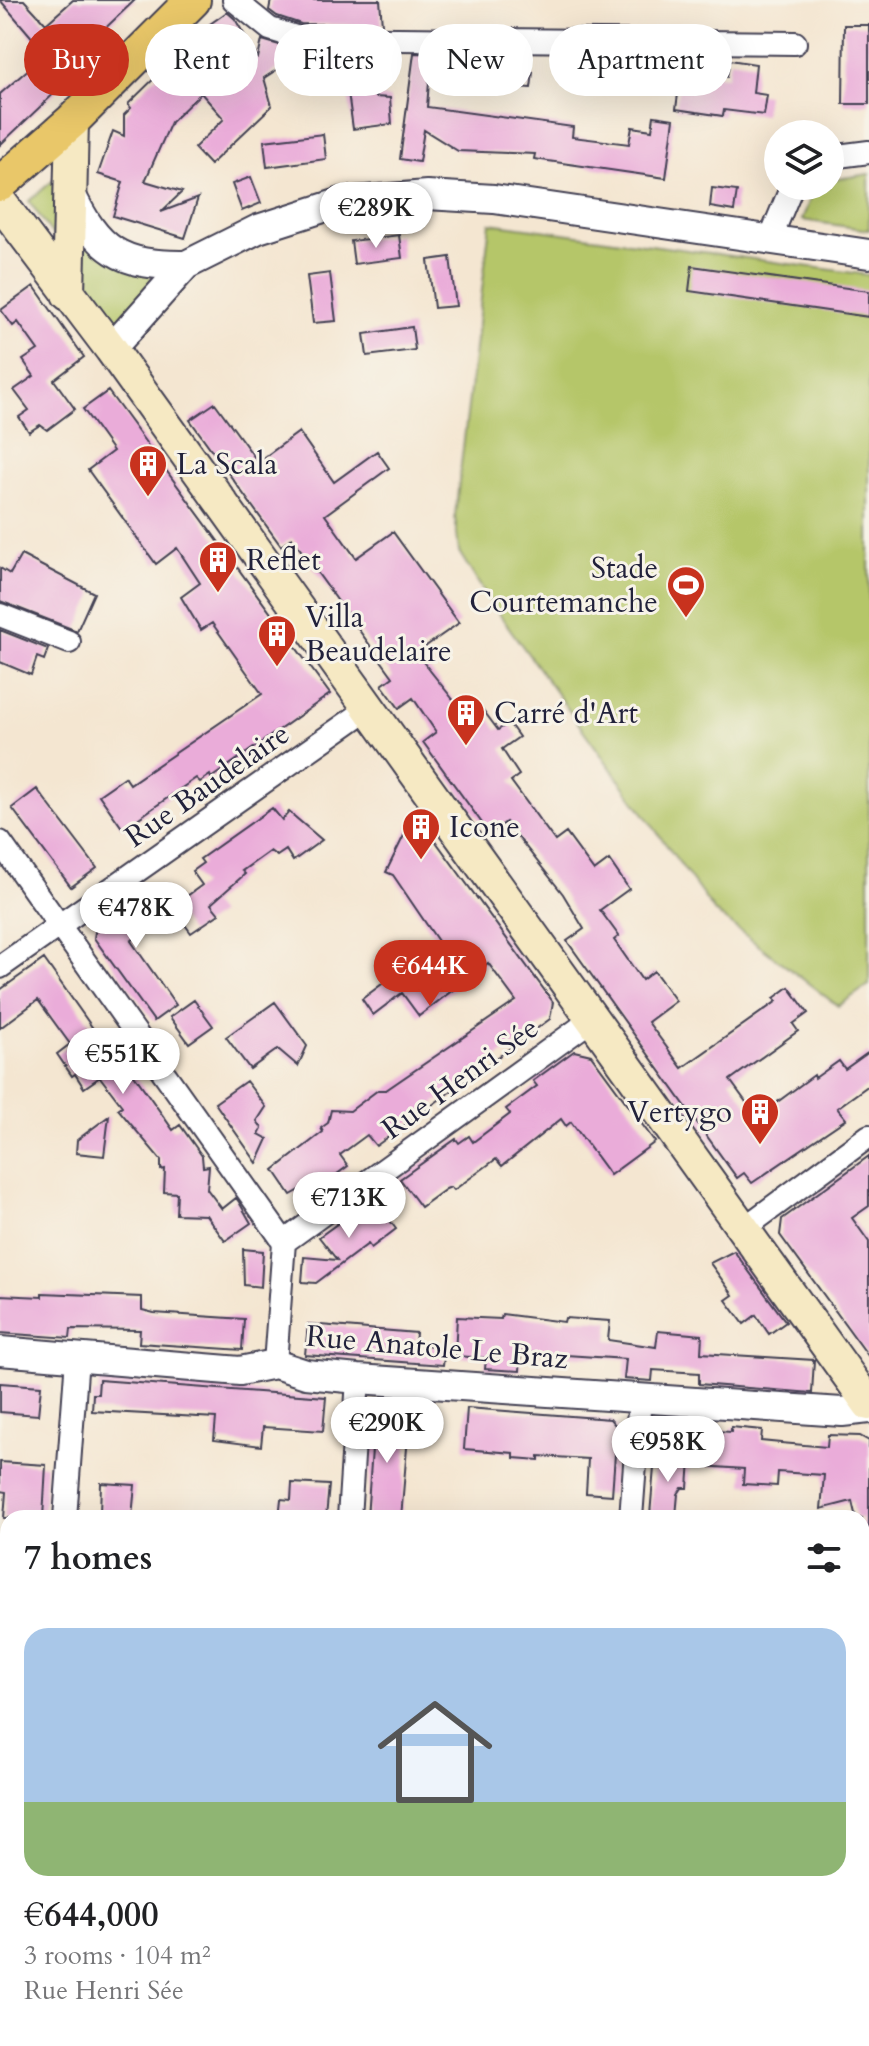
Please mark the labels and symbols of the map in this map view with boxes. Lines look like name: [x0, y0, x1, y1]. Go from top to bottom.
pin: €289K: [320, 182, 432, 250]
building icon: La Scala: [127, 443, 169, 498]
place label: La Scala: [176, 444, 277, 485]
building icon: Reflet: [197, 539, 239, 594]
place label: Reflet: [246, 540, 321, 581]
place label: Stade Courtemanche: [469, 548, 658, 623]
sports icon: Stade Courtemanche: [665, 564, 707, 619]
place label: Villa Beaudelaire: [305, 597, 452, 672]
building icon: Villa Beaudelaire: [256, 613, 298, 668]
building icon: Carré d'Art: [445, 692, 487, 747]
place label: Carré d'Art: [494, 693, 639, 734]
street label: Rue Baudelaire: [117, 714, 298, 857]
building icon: Icone: [400, 806, 442, 861]
place label: Icone: [449, 807, 520, 848]
pin: €478K: [80, 882, 192, 950]
pin: €644K: [374, 940, 486, 1008]
street label: Rue Henri Sée: [374, 1008, 547, 1149]
pin: €551K: [67, 1028, 179, 1096]
building icon: Vertygo: [739, 1091, 781, 1146]
place label: Vertygo: [627, 1092, 732, 1133]
pin: €713K: [293, 1172, 405, 1240]
street label: Rue Anatole Le Braz: [304, 1316, 570, 1379]
pin: €290K: [331, 1397, 443, 1465]
pin: €958K: [612, 1416, 724, 1484]

